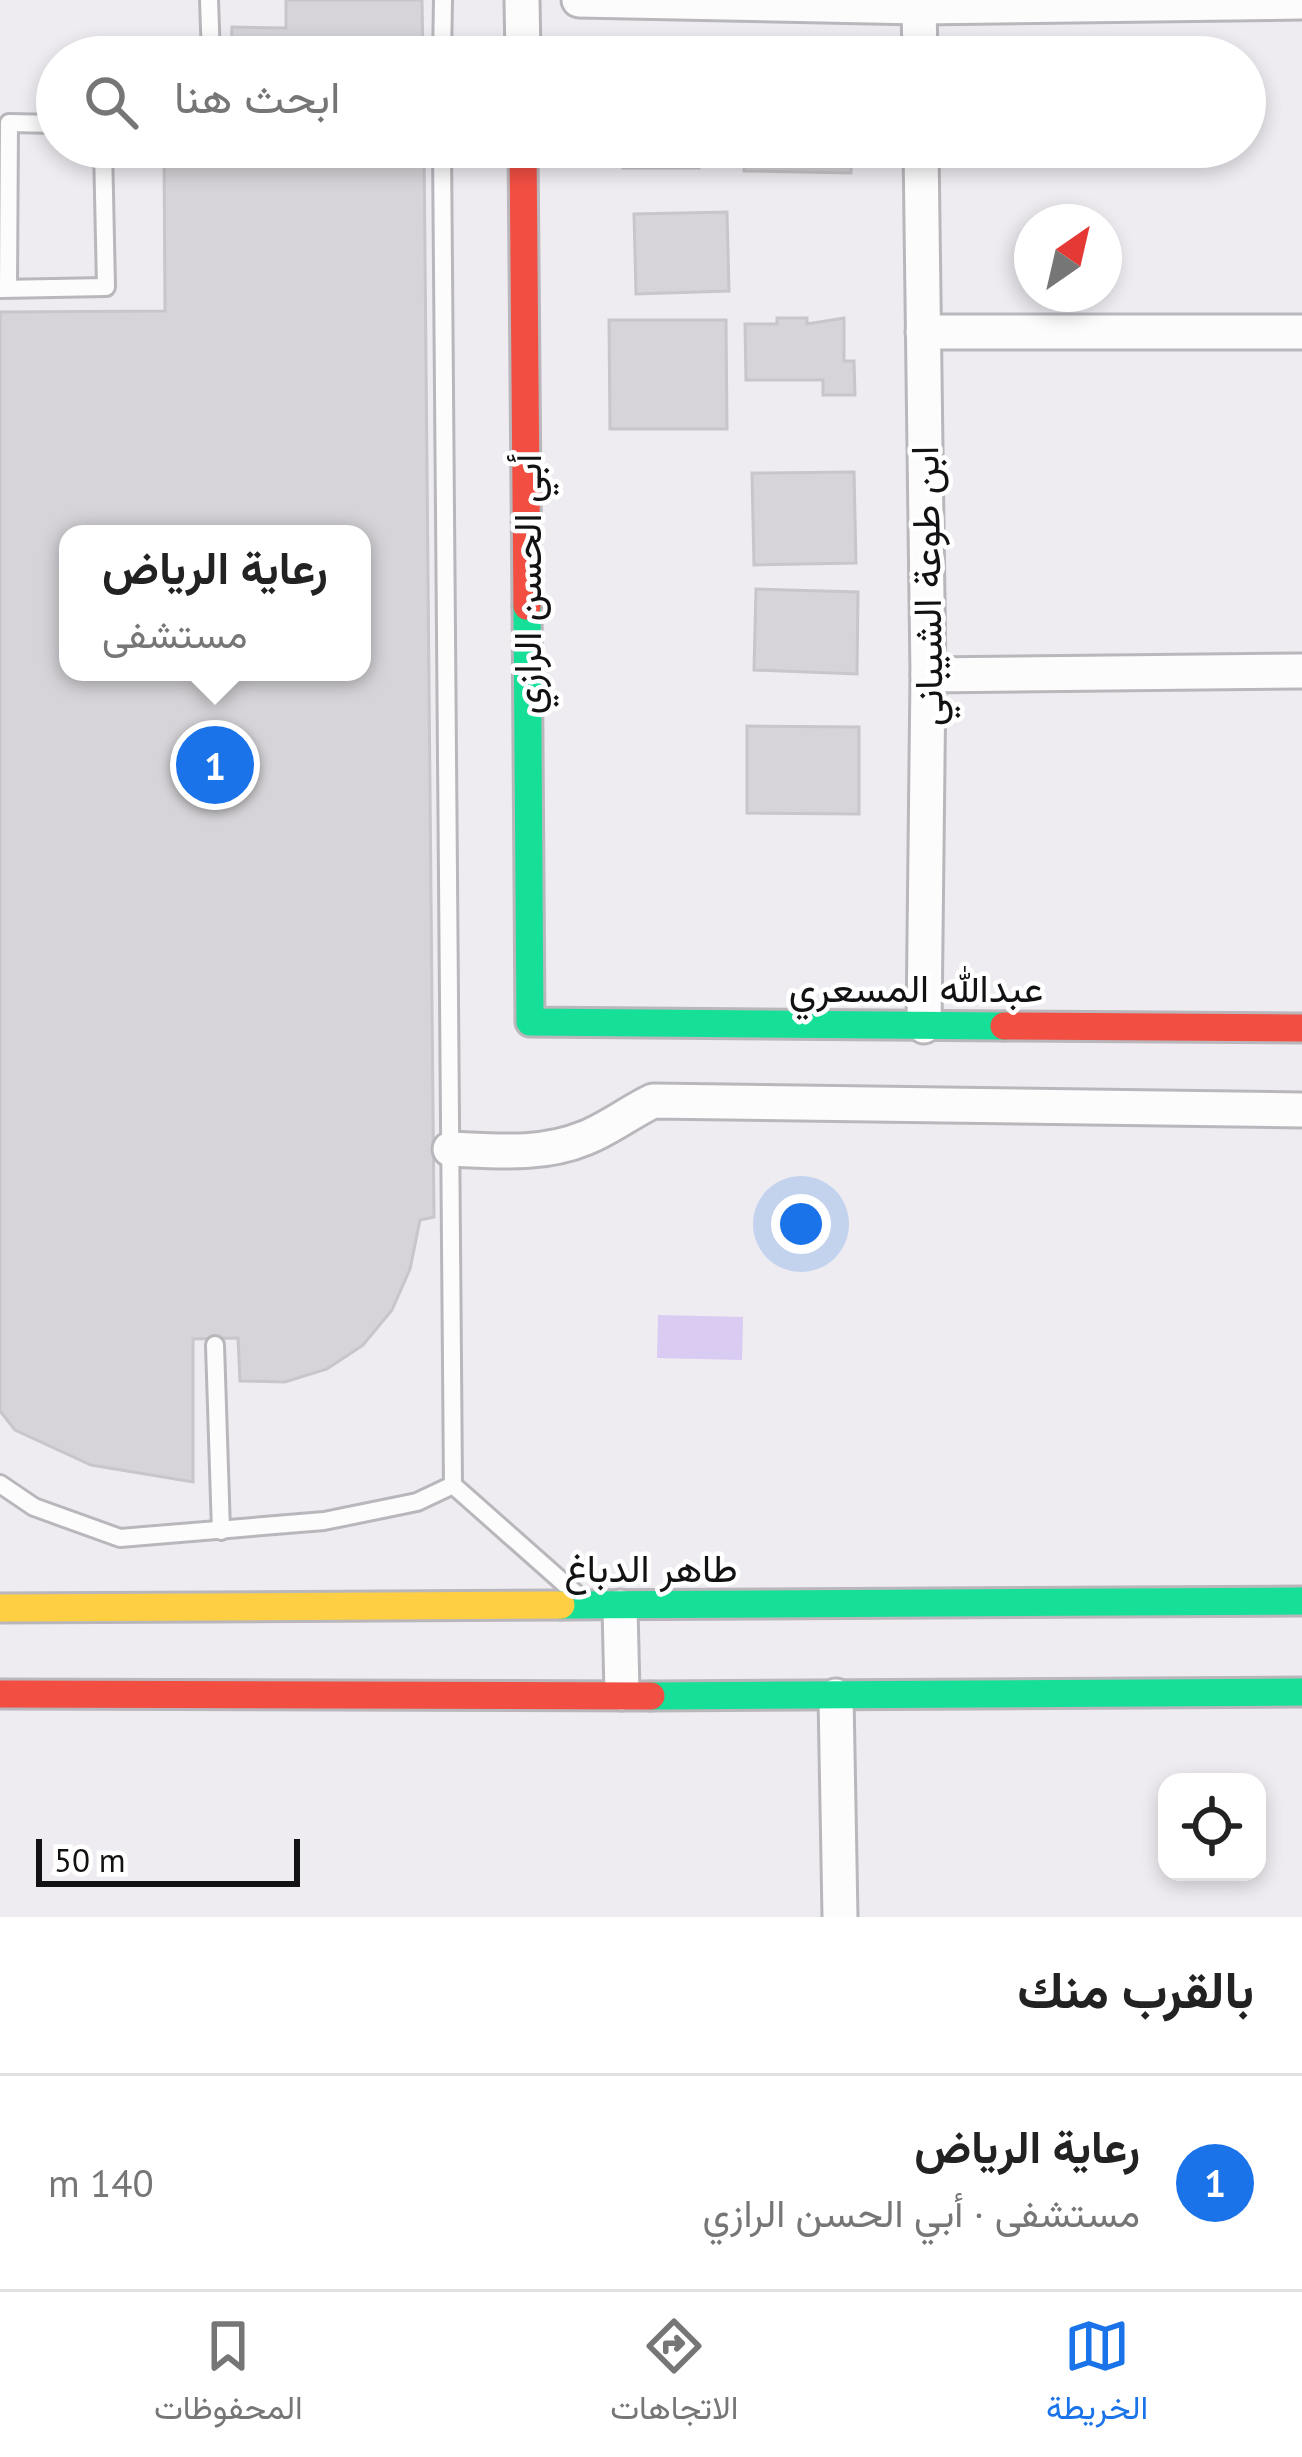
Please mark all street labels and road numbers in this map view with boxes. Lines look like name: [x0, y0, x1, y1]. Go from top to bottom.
street label: ابن طوعة الشيباني: [898, 445, 961, 727]
street label: أبي الحسن الرازي: [501, 454, 559, 714]
street label: عبدالله المسعري: [789, 962, 1043, 1020]
street label: طاهر الدباغ: [564, 1542, 738, 1595]

